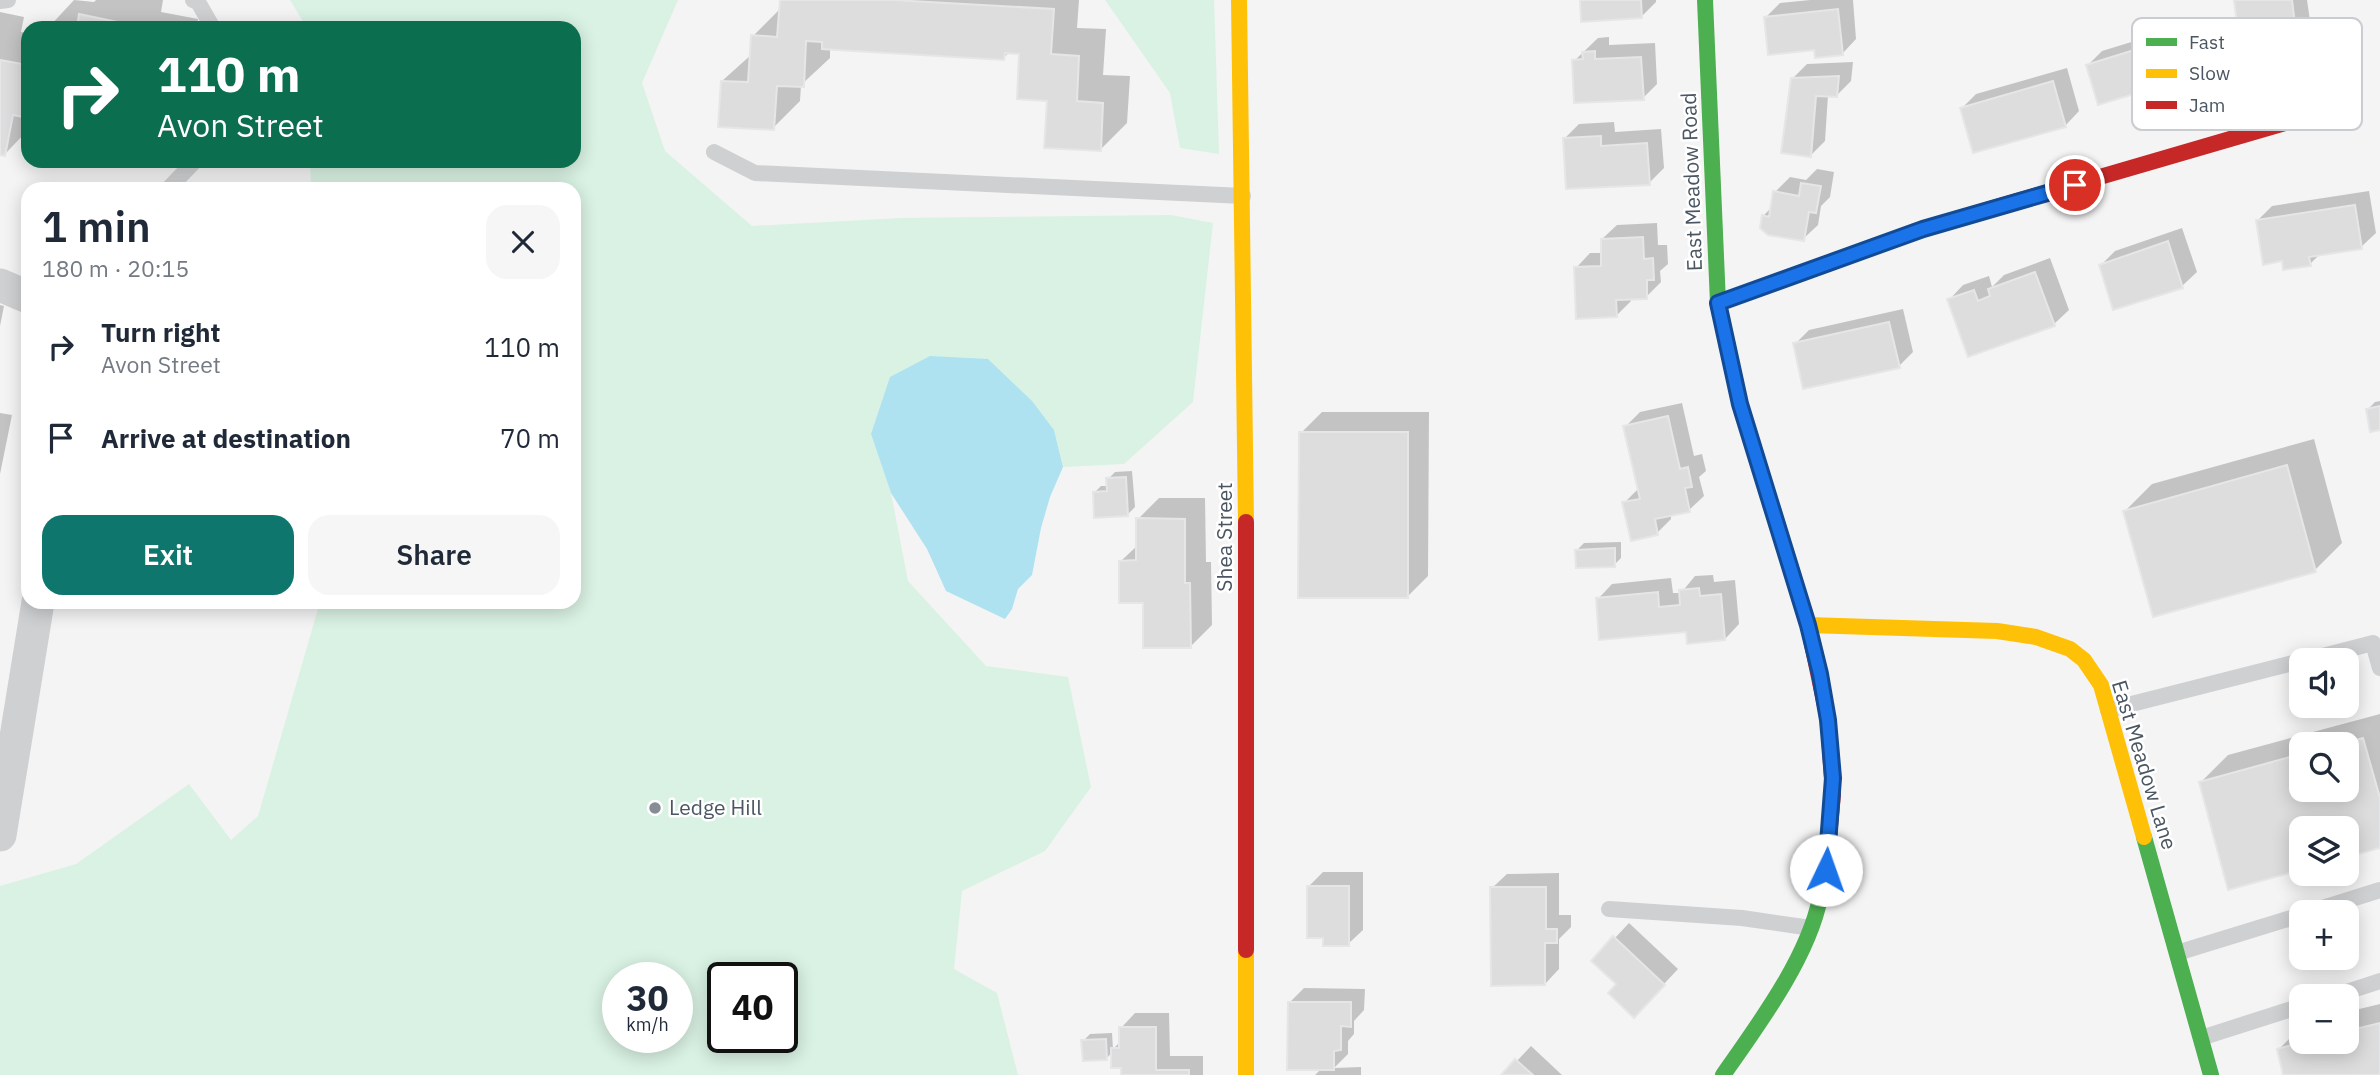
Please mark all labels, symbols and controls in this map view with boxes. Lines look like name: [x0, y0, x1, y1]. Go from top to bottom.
legend: [2132, 18, 2362, 130]
text: Fast: [2189, 30, 2225, 54]
text: 110 m: [157, 42, 301, 105]
icon: right: [42, 49, 133, 140]
text: Slow: [2189, 61, 2230, 85]
street label: East Meadow Road: [1674, 92, 1708, 272]
text: Jam: [2189, 93, 2225, 117]
text: Avon Street: [157, 104, 324, 146]
pin: [2045, 155, 2105, 215]
icon: arrive: [2056, 166, 2094, 204]
text: 1 min: [42, 199, 151, 254]
button: close: [486, 205, 560, 279]
text: 180 m · 20:15: [42, 253, 189, 283]
text: Turn right: [101, 315, 220, 349]
icon: right: [42, 328, 80, 366]
text: 110 m: [484, 330, 560, 364]
text: Avon Street: [101, 349, 221, 379]
icon: arrive: [42, 419, 80, 457]
text: Arrive at destination: [101, 421, 351, 455]
text: 70 m: [500, 421, 560, 455]
street label: Shea Street: [1210, 482, 1238, 592]
button: Exit: [42, 515, 294, 595]
button: Share: [308, 515, 560, 595]
map controls: [2289, 648, 2359, 1054]
button: sound: [2289, 648, 2359, 718]
street label: East Meadow Lane: [2106, 677, 2184, 853]
button: search: [2289, 732, 2359, 802]
place label: Ledge Hill: [669, 793, 762, 821]
marker: Ledge Hill: [647, 800, 663, 816]
button: layers: [2289, 816, 2359, 886]
position arrow: [1789, 833, 1863, 907]
button: +: [2289, 900, 2359, 970]
speed limit sign: 40: [707, 962, 798, 1053]
text: 30: [626, 975, 669, 1021]
button: −: [2289, 984, 2359, 1054]
text: km/h: [626, 1013, 669, 1036]

